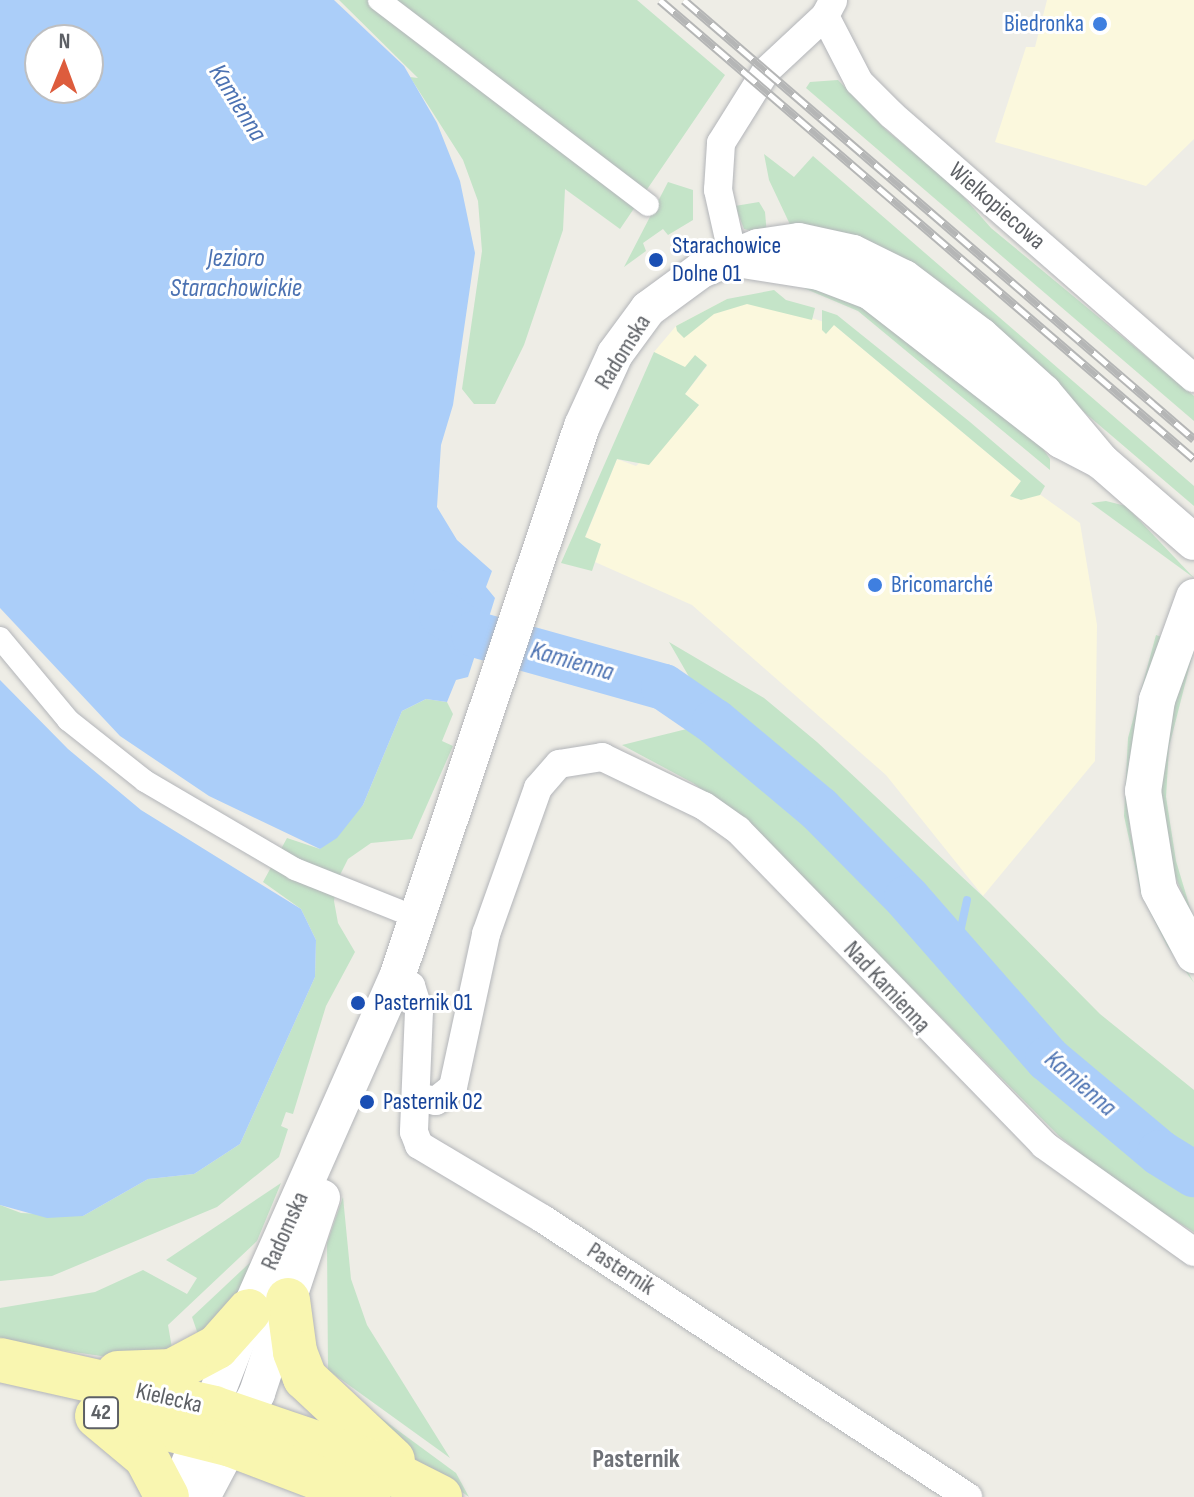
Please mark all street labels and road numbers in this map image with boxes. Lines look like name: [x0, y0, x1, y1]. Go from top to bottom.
street label: Wielkopiecowa: [943, 156, 1051, 256]
street label: Radomska: [589, 309, 657, 395]
street label: Nad Kamienną: [837, 935, 937, 1039]
street label: Radomska: [255, 1187, 315, 1275]
street label: Pasternik: [582, 1236, 660, 1302]
street label: Kielecka: [133, 1376, 205, 1420]
road number: 42: [83, 1395, 119, 1431]

